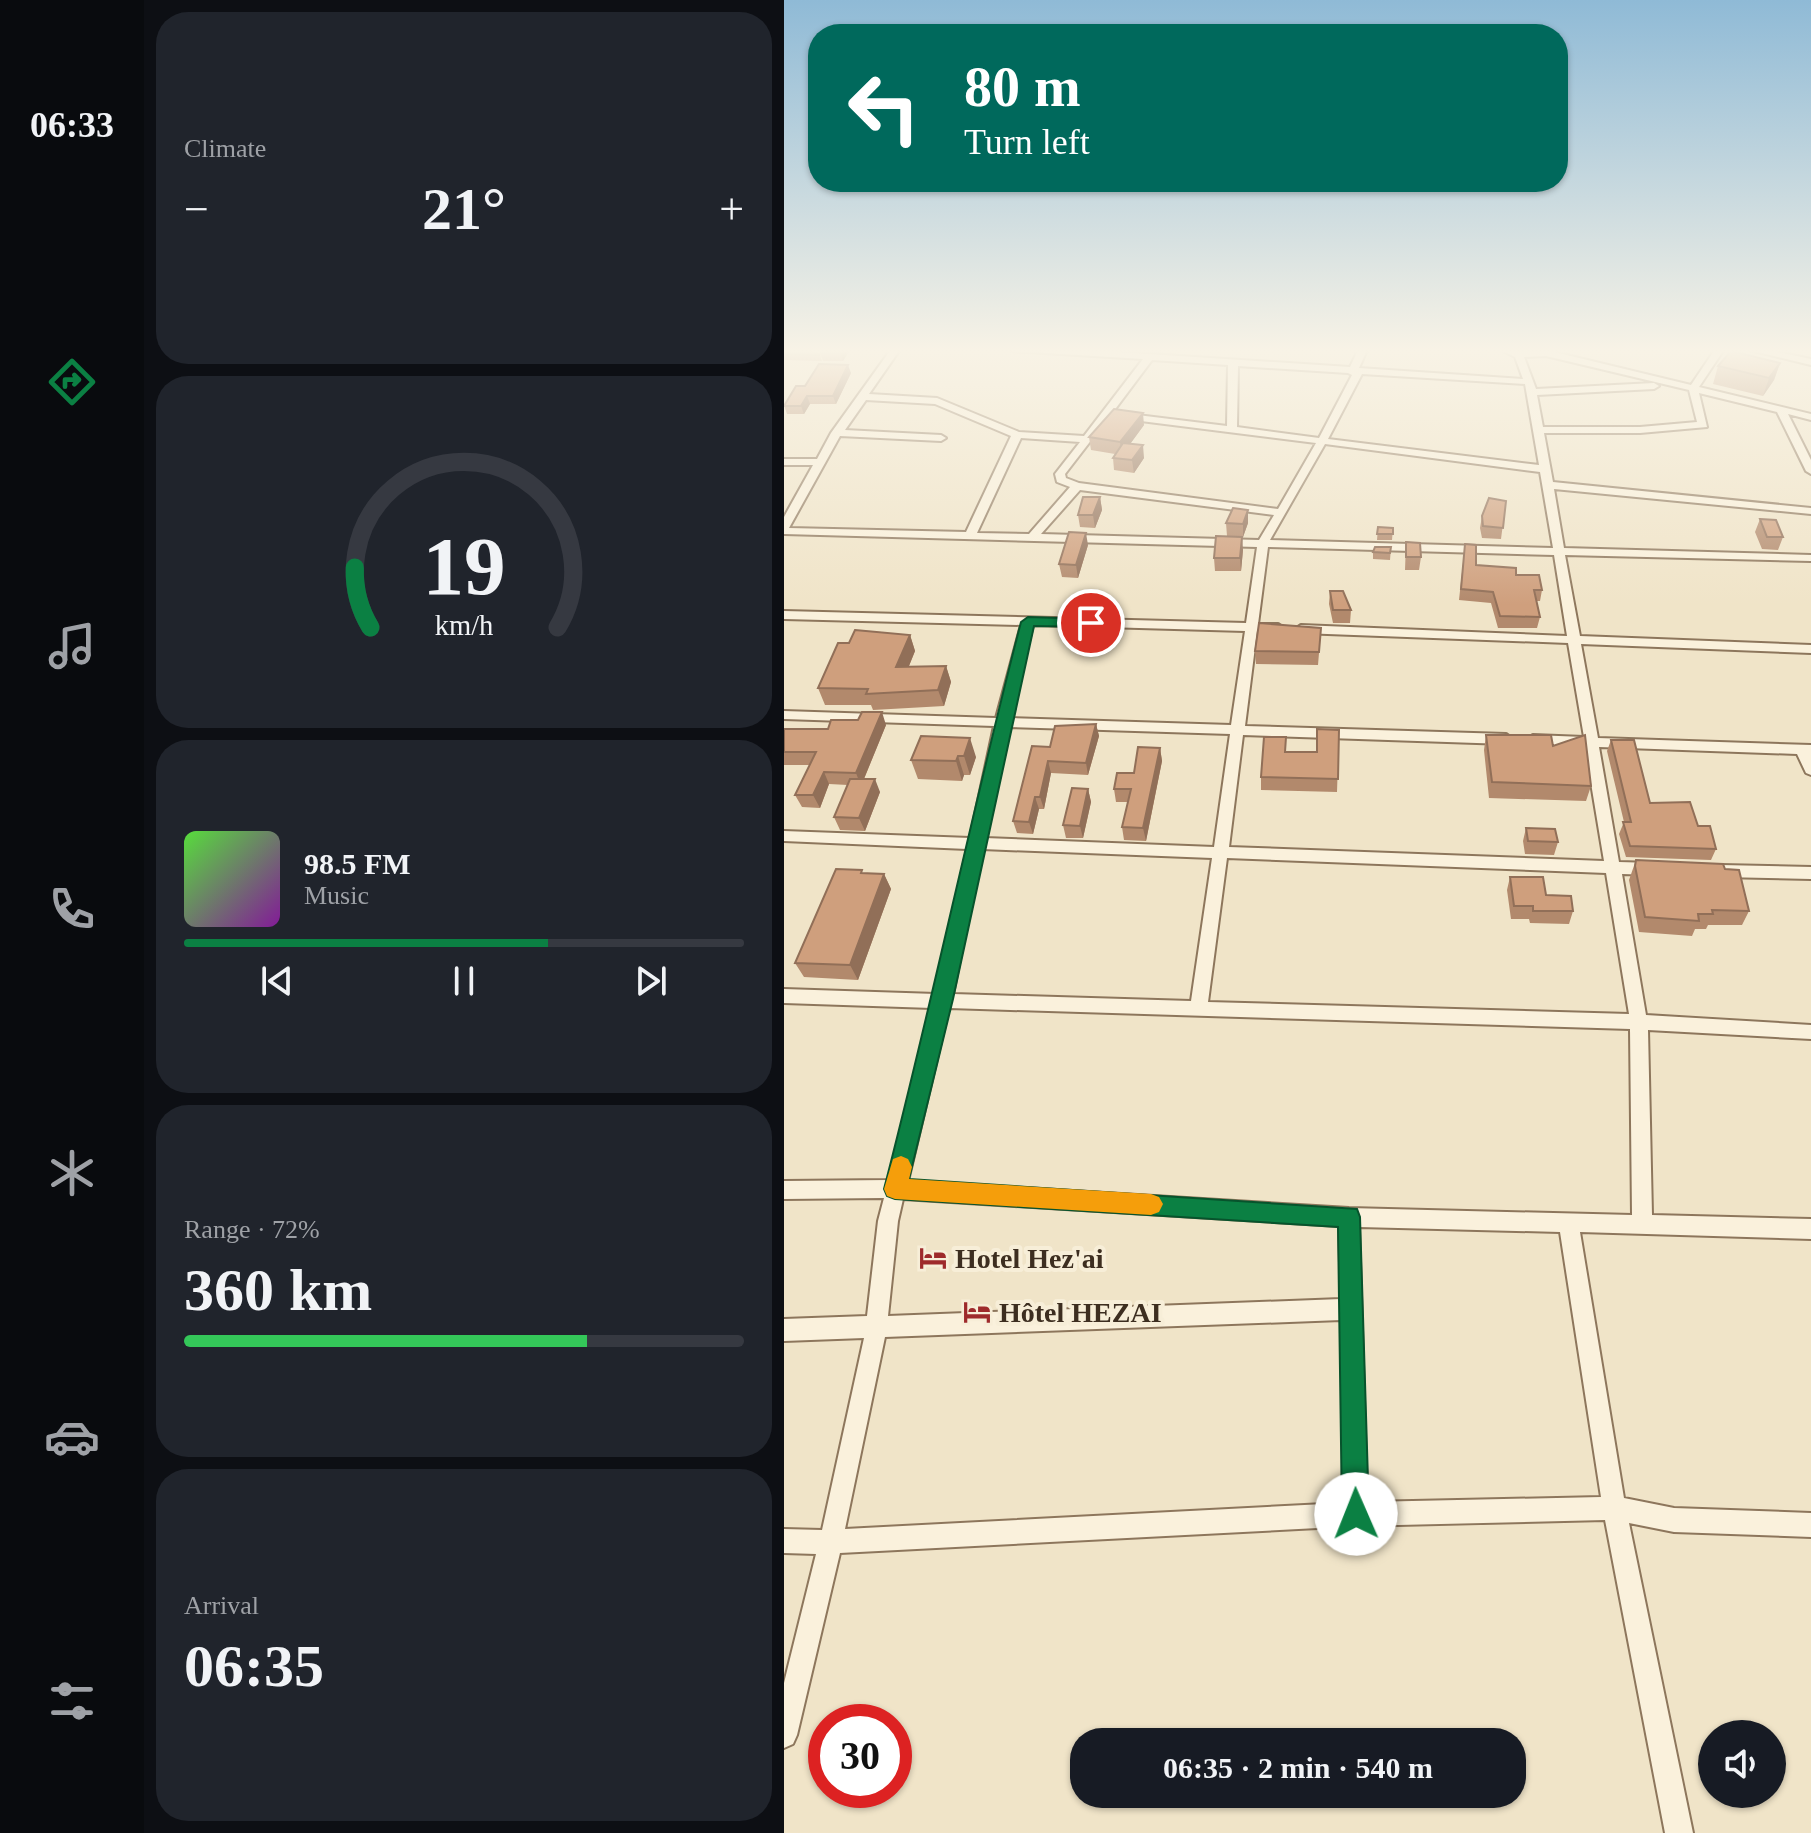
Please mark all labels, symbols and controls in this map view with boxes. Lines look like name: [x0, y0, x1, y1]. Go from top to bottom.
icon: left: [832, 56, 936, 160]
text: 80 m: [964, 56, 1081, 118]
text: 06:33: [30, 105, 114, 145]
text: Turn left: [964, 122, 1090, 162]
text: Climate: [184, 134, 266, 163]
text: 21°: [422, 176, 506, 242]
text: −: [184, 185, 209, 234]
text: +: [719, 185, 744, 234]
icon: directions: [44, 354, 100, 410]
text: 19: [422, 520, 506, 612]
pin: [1057, 589, 1125, 657]
icon: arrive: [1069, 601, 1113, 645]
text: km/h: [435, 610, 493, 641]
icon: music: [44, 618, 100, 674]
text: 98.5 FM: [304, 847, 411, 880]
icon: phone: [44, 881, 100, 937]
text: Music: [304, 881, 369, 910]
icon: previous: [255, 959, 299, 1003]
icon: pause: [442, 959, 486, 1003]
icon: next: [629, 959, 673, 1003]
icon: climate: [44, 1145, 100, 1201]
text: Range · 72%: [184, 1215, 320, 1244]
hotel icon: Hotel Hez'ai: [918, 1243, 948, 1273]
place label: Hotel Hez'ai: [955, 1243, 1104, 1274]
text: 360 km: [184, 1257, 372, 1323]
hotel icon: Hôtel HEZAI: [962, 1297, 992, 1327]
place label: Hôtel HEZAI: [999, 1297, 1162, 1328]
icon: car: [44, 1409, 100, 1465]
position arrow: [1314, 1472, 1398, 1556]
text: Arrival: [184, 1591, 259, 1620]
text: 06:35: [184, 1633, 324, 1699]
icon: filters: [44, 1673, 100, 1729]
speed limit sign: 30: [808, 1704, 912, 1808]
map controls: [1698, 1720, 1786, 1808]
button: sound: [1698, 1720, 1786, 1808]
text: 06:35 · 2 min · 540 m: [1163, 1751, 1433, 1784]

